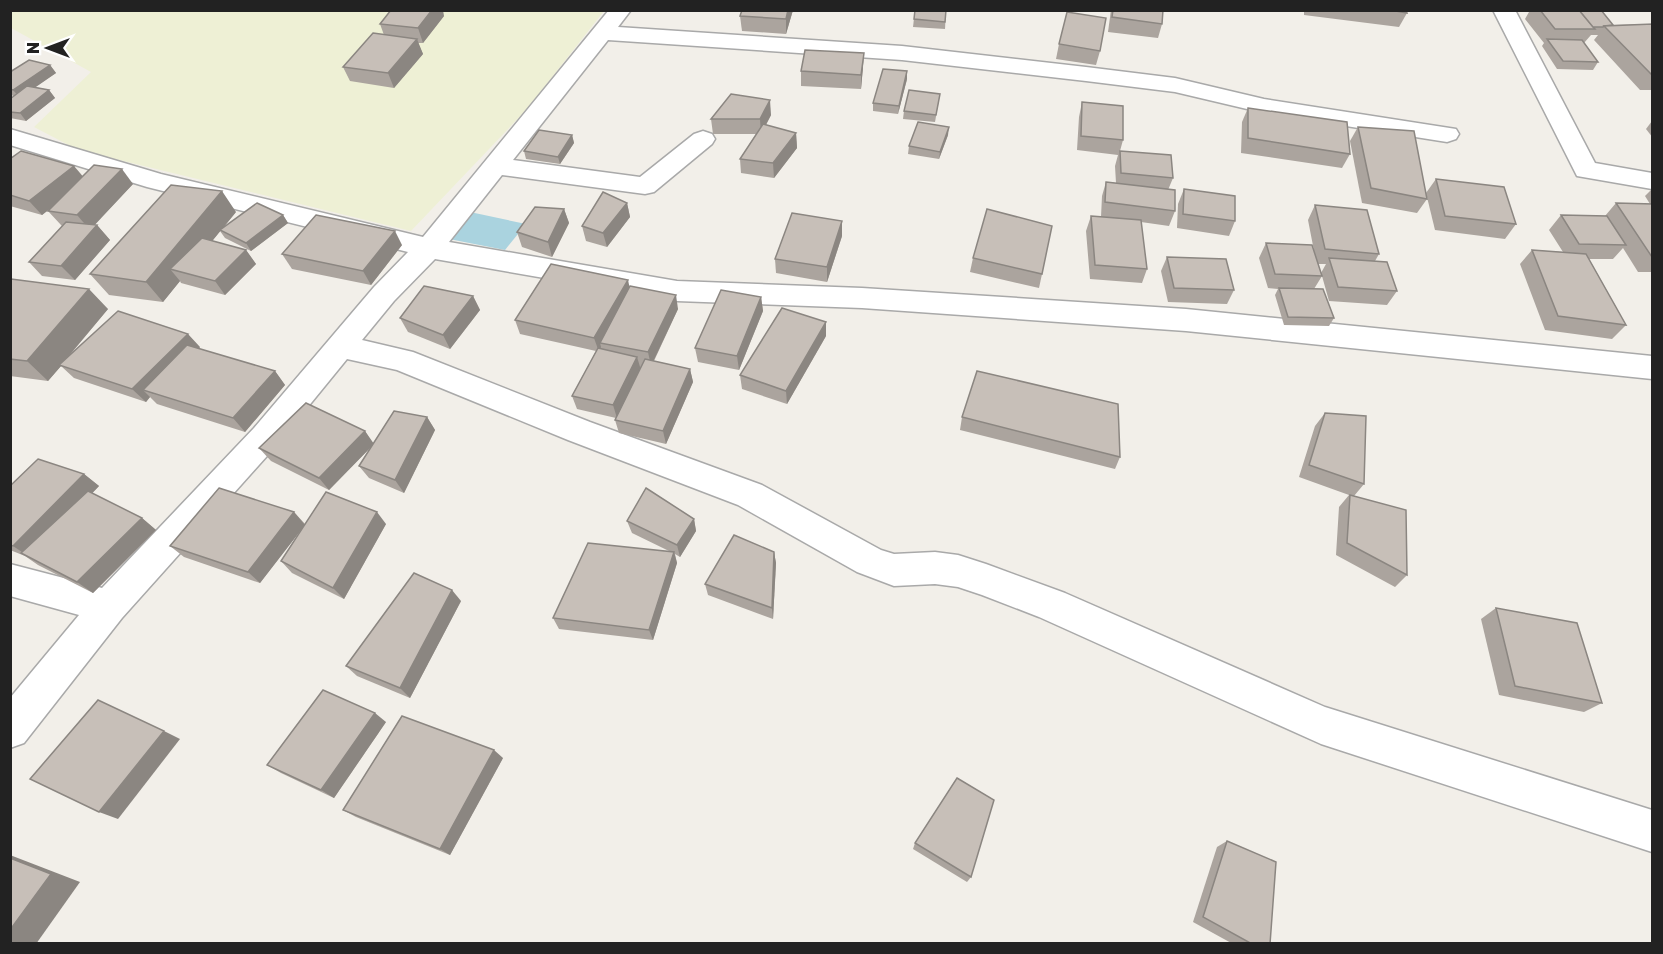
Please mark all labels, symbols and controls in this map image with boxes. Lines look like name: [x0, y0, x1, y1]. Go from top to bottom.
north arrow: [18, 18, 78, 78]
text: N: [23, 42, 43, 54]

